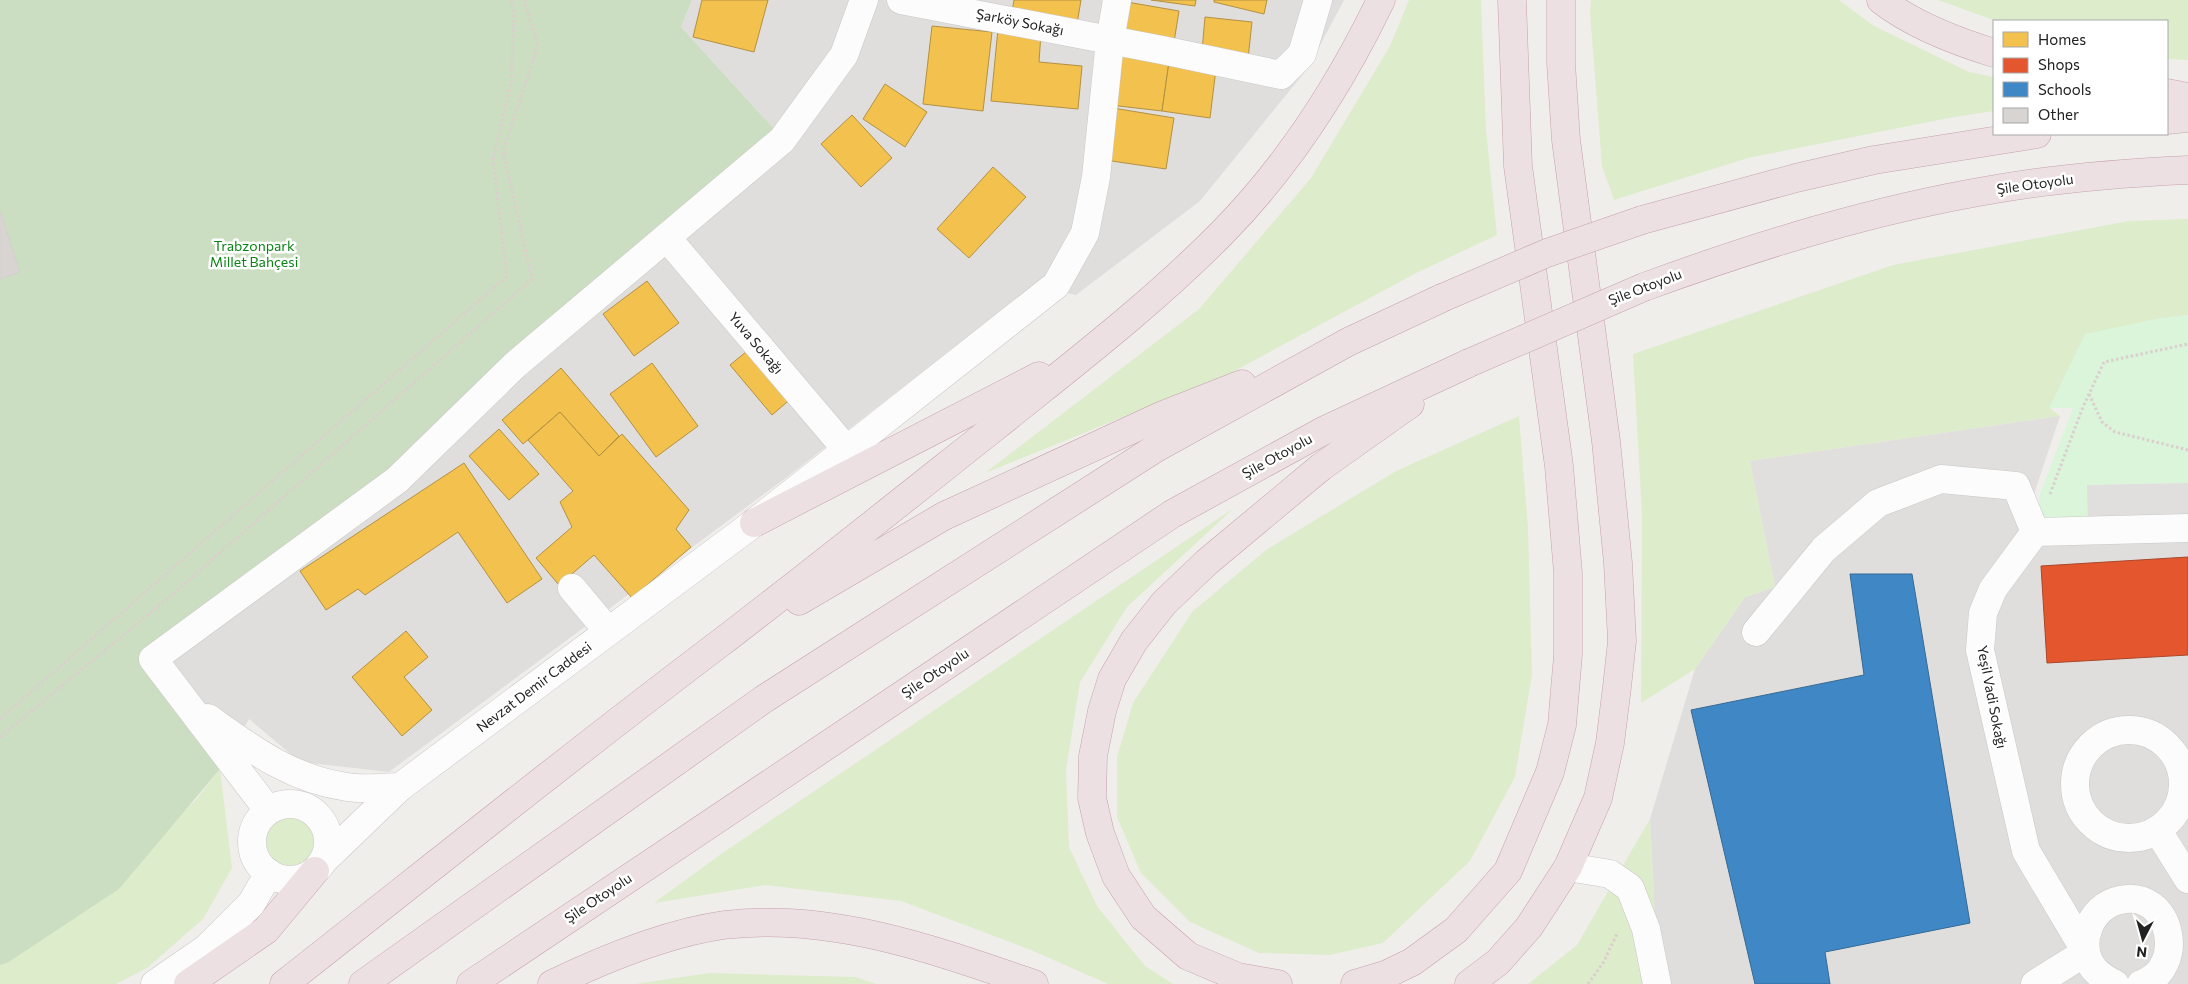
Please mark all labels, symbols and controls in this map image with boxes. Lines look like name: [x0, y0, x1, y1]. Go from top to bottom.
street label: Şarköy Sokağı: [975, 5, 1065, 38]
legend: [1993, 20, 2168, 135]
text: Homes: [2038, 30, 2086, 48]
text: Shops: [2038, 55, 2080, 73]
text: Schools: [2038, 80, 2092, 98]
text: Other: [2038, 105, 2079, 123]
street label: Şile Otoyolu: [1995, 170, 2074, 197]
park label: Trabzonpark Millet Bahçesi: [210, 237, 298, 270]
street label: Şile Otoyolu: [1606, 265, 1684, 308]
street label: Yuva Sokağı: [726, 308, 787, 377]
street label: Şile Otoyolu: [1239, 429, 1315, 482]
street label: Nevzat Demir Caddesi: [473, 638, 595, 735]
street label: Şile Otoyolu: [898, 644, 972, 701]
street label: Yeşil Vadi Sokağı: [1974, 644, 2011, 750]
street label: Şile Otoyolu: [561, 869, 635, 926]
north arrow: [2118, 914, 2168, 964]
text: N: [2135, 943, 2148, 961]

